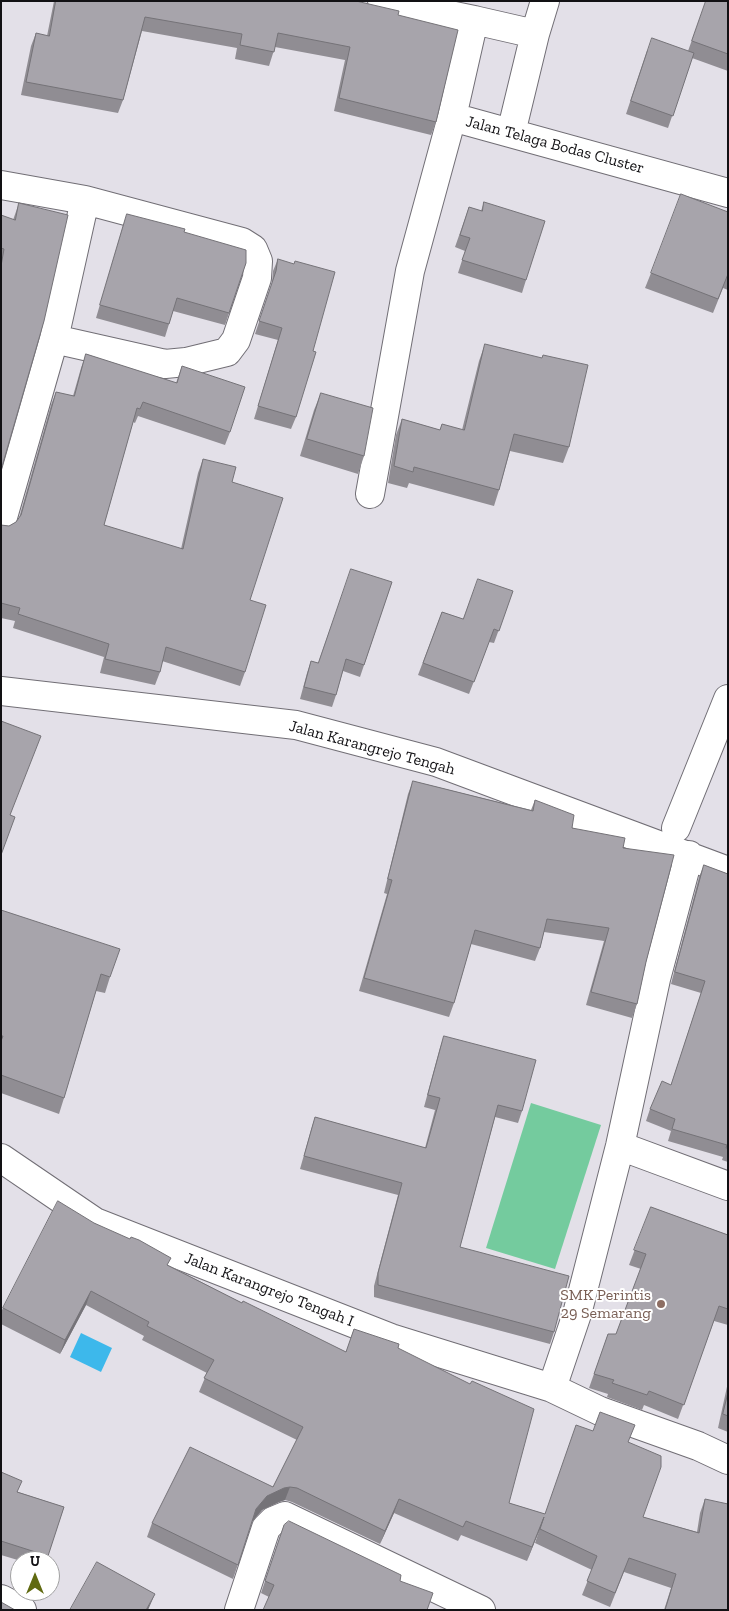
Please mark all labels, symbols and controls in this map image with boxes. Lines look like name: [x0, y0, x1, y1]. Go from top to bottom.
street label: Jalan Telaga Bodas Cluster: [464, 112, 646, 178]
street label: Jalan Karangrejo Tengah: [287, 717, 457, 779]
street label: Jalan Karangrejo Tengah I: [182, 1249, 356, 1331]
place label: SMK Perintis 29 Semarang: [560, 1285, 651, 1323]
marker: SMK Perintis 29 Semarang: [655, 1298, 667, 1310]
north arrow: [10, 1551, 60, 1601]
text: U: [30, 1553, 40, 1570]

